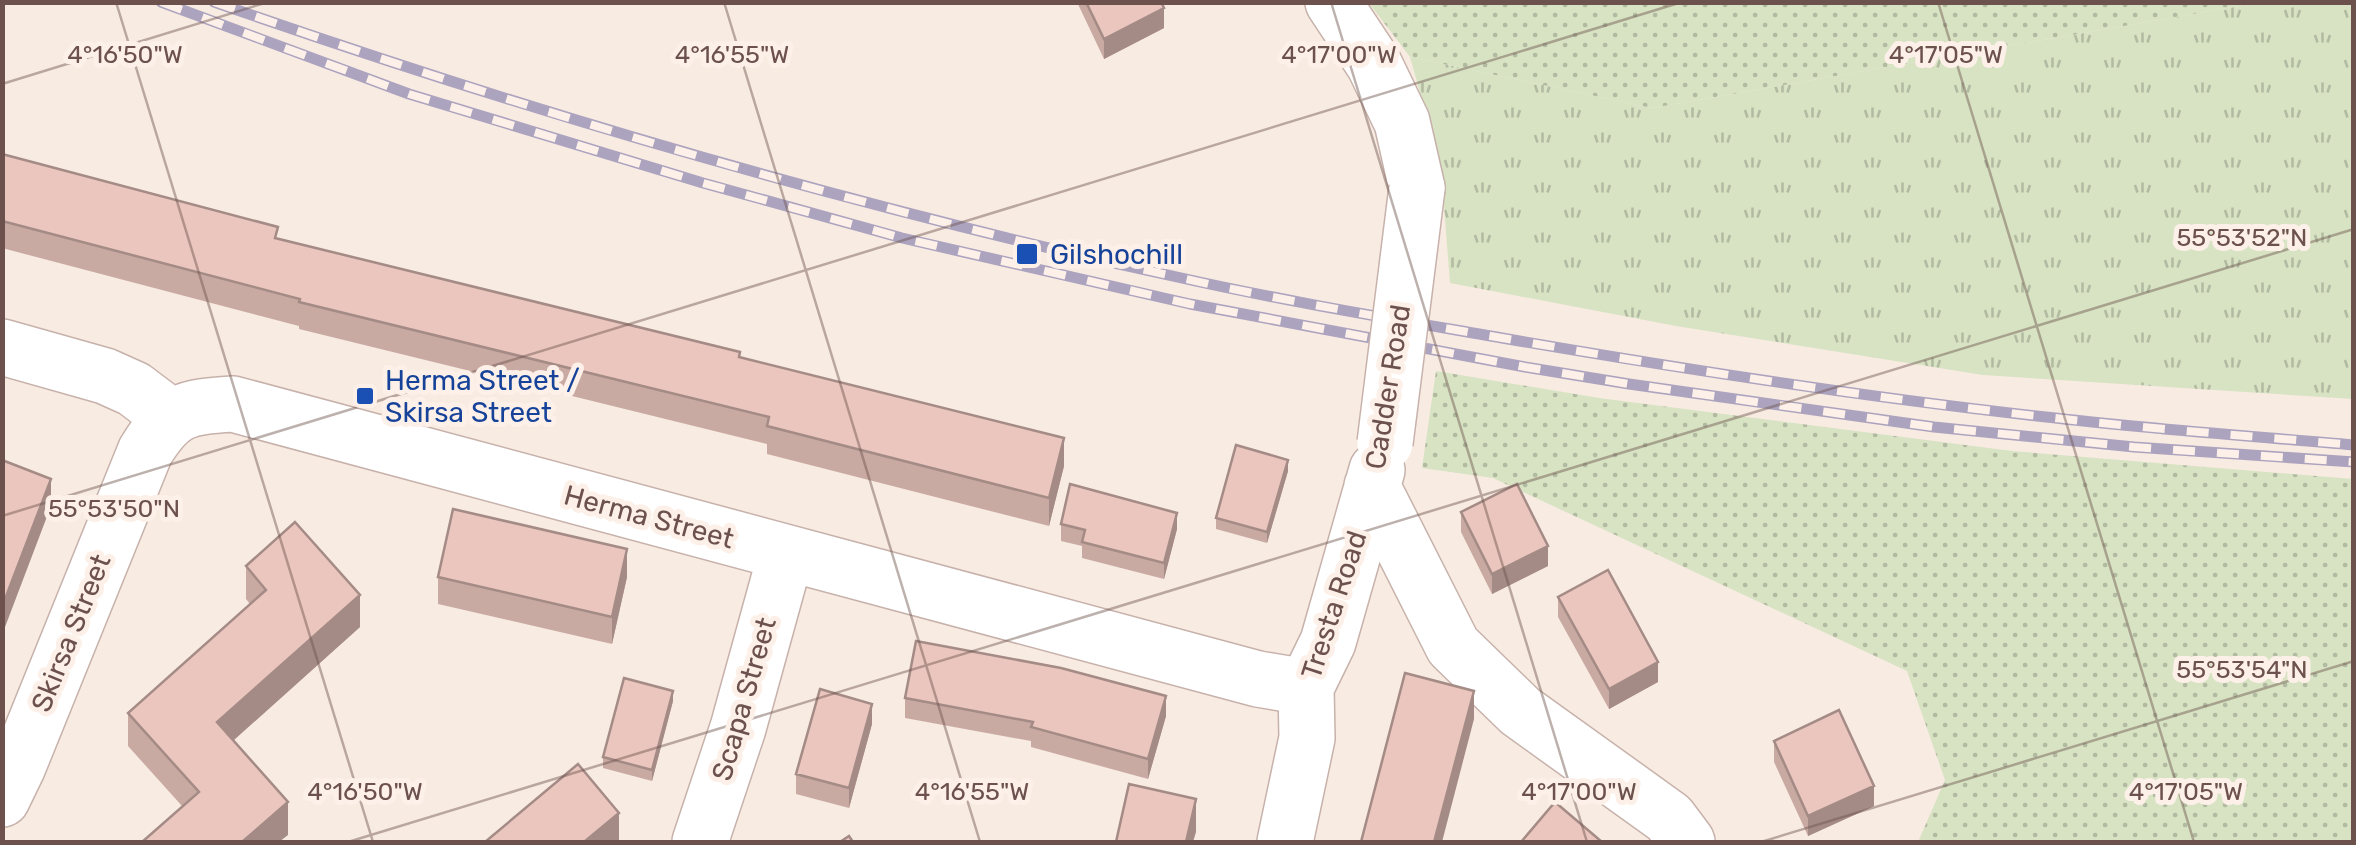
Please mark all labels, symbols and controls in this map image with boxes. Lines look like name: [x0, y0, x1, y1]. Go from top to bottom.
text: 4°16'50"W: [67, 40, 183, 69]
text: 4°16'55"W: [675, 40, 789, 69]
text: 4°17'00"W: [1281, 40, 1397, 69]
text: 4°17'05"W: [1889, 40, 2003, 69]
text: 55°53'52"N: [2177, 223, 2307, 252]
place label: Gilshochill: [1050, 238, 1183, 271]
marker: Gilshochill: [1014, 241, 1040, 267]
street label: Cadder Road: [1359, 302, 1417, 472]
place label: Herma Street / Skirsa Street: [385, 364, 580, 429]
marker: Herma Street / Skirsa Street: [354, 385, 376, 407]
street label: Herma Street: [560, 478, 738, 556]
text: 55°53'50"N: [48, 494, 180, 523]
street label: Tresta Road: [1295, 527, 1373, 683]
street label: Skirsa Street: [24, 549, 118, 717]
street label: Scapa Street: [705, 614, 783, 784]
text: 55°53'54"N: [2176, 655, 2308, 684]
text: 4°16'50"W: [307, 777, 423, 806]
text: 4°16'55"W: [915, 777, 1029, 806]
text: 4°17'00"W: [1521, 777, 1637, 806]
text: 4°17'05"W: [2129, 777, 2243, 806]

